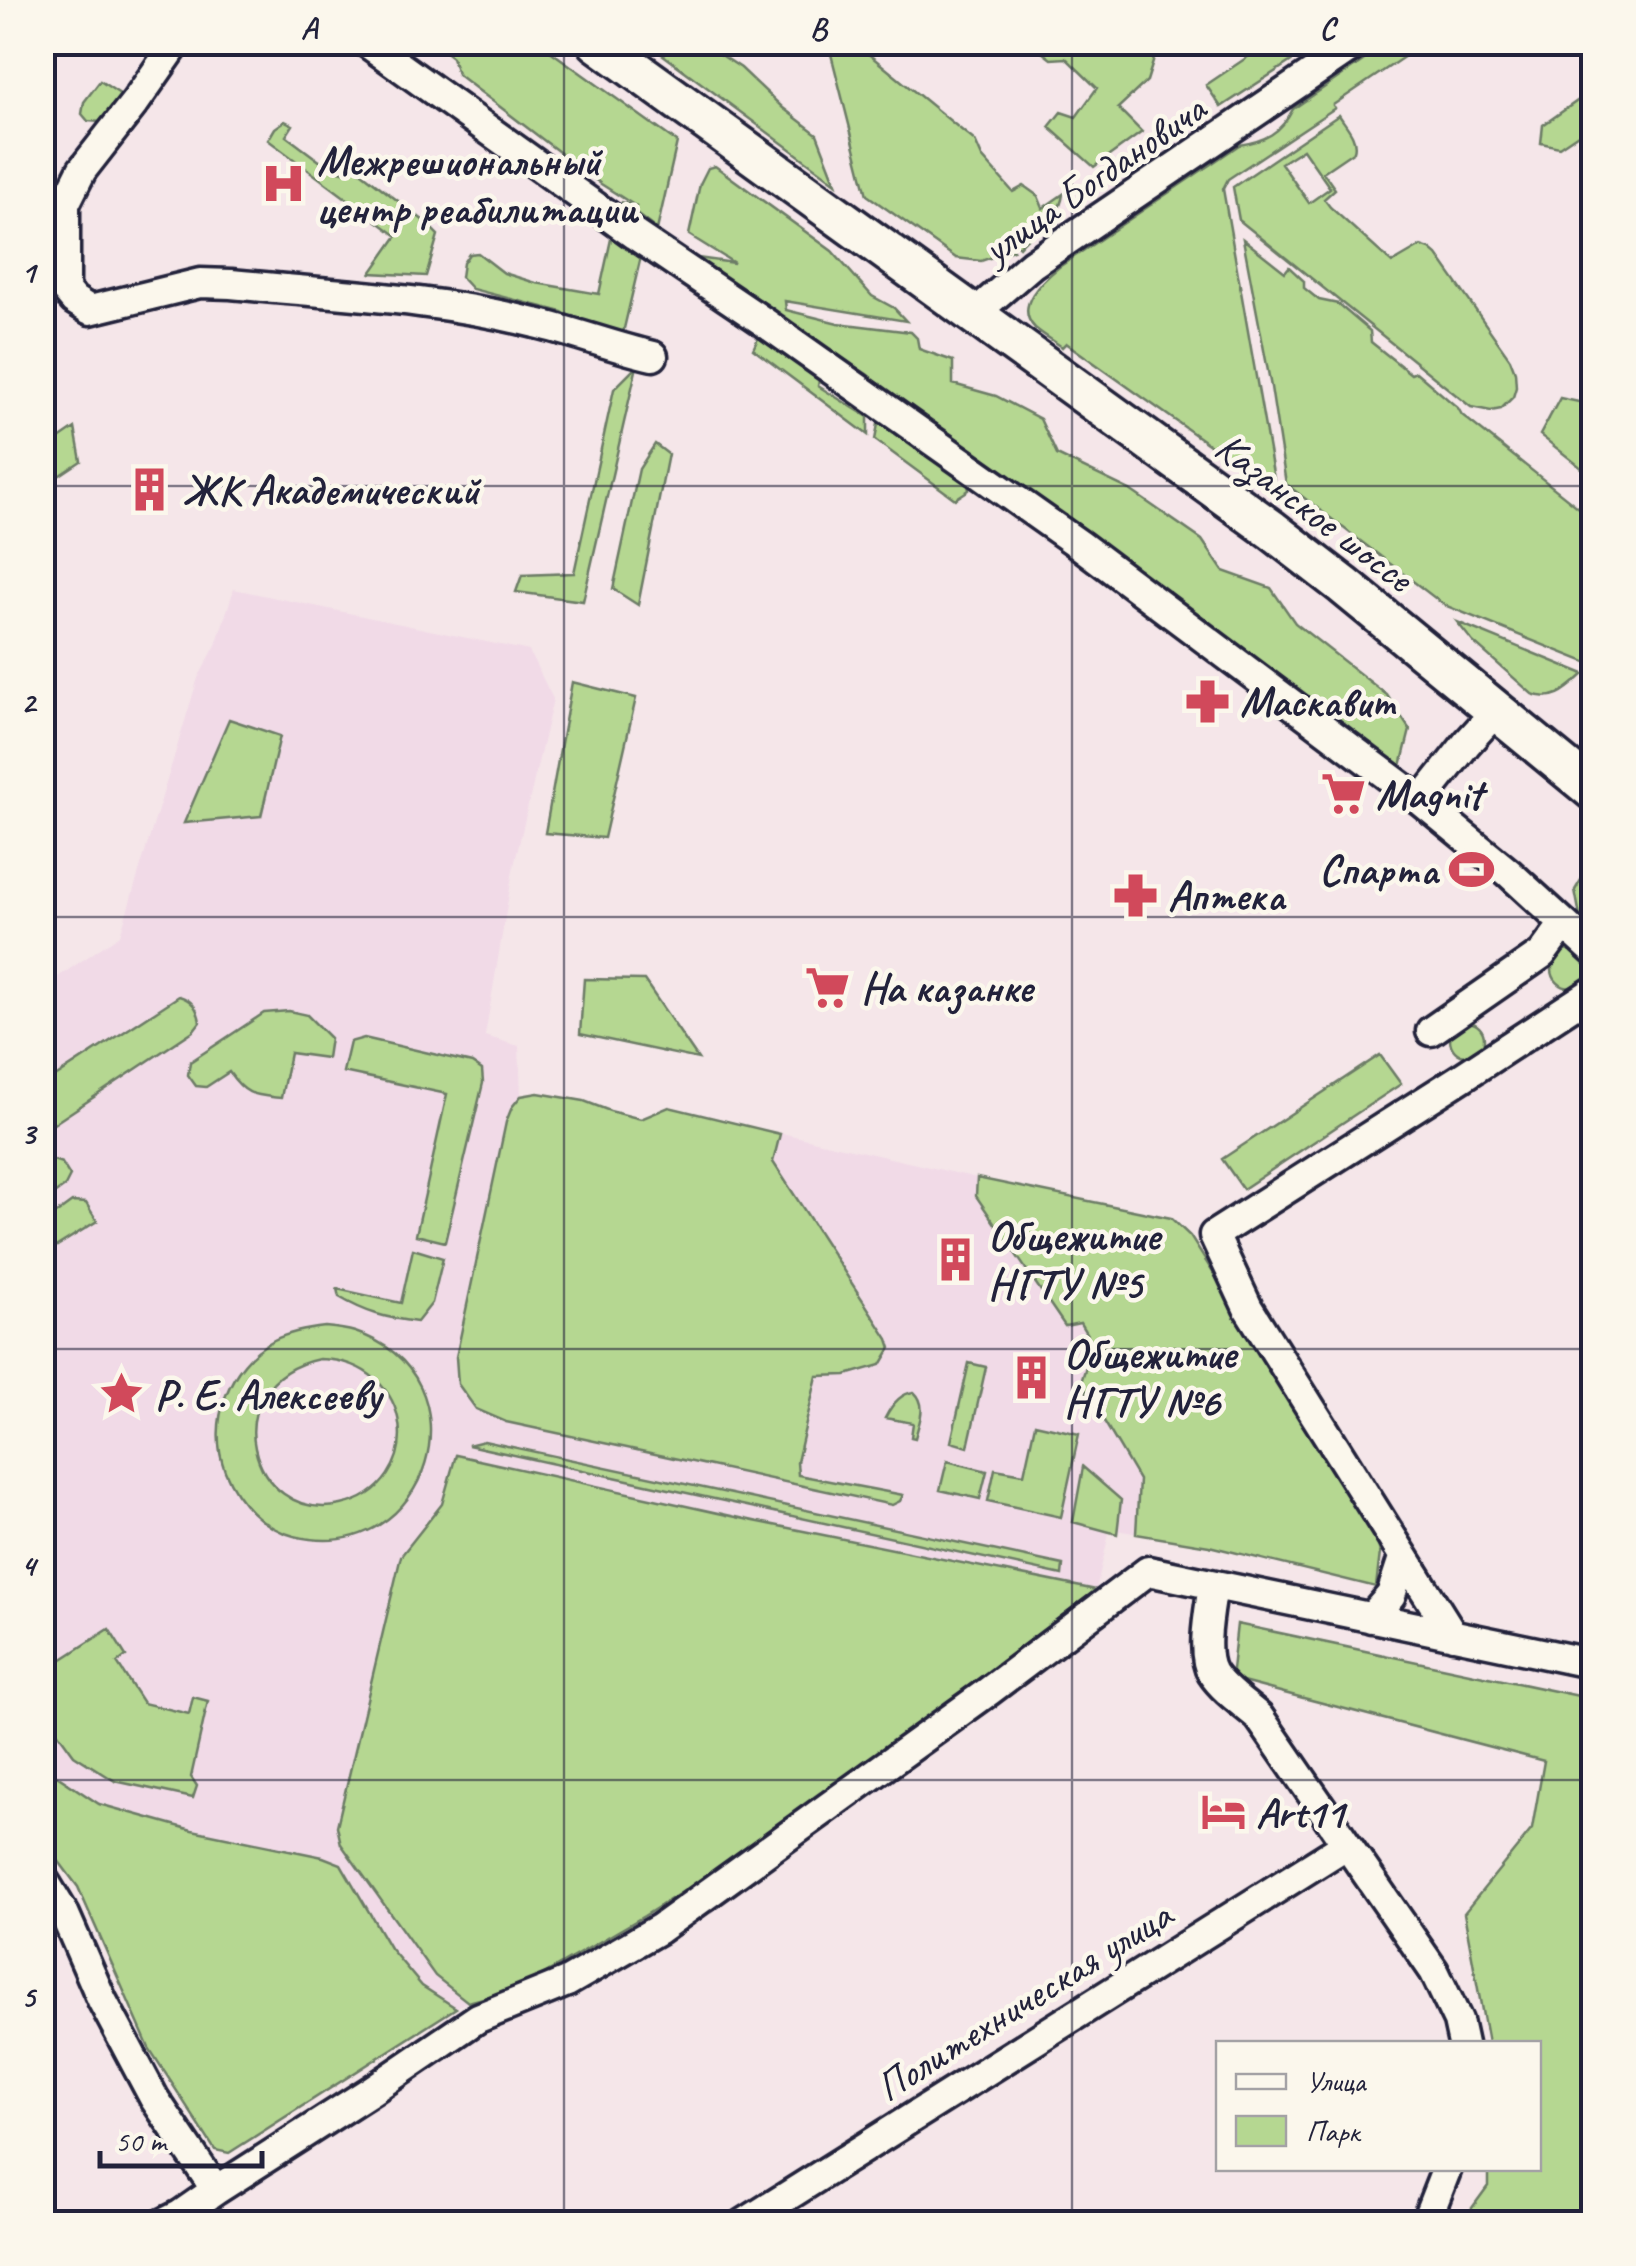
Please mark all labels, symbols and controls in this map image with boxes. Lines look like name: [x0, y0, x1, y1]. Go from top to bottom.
text: A: [301, 8, 320, 49]
text: B: [810, 8, 829, 49]
text: C: [1319, 8, 1339, 49]
street label: улица Богдановича: [970, 81, 1218, 277]
place label: Межрешиональный центр реабилитации: [317, 135, 640, 236]
hospital icon: Межрешиональный центр реабилитации: [260, 160, 308, 208]
text: 1: [21, 251, 39, 292]
street label: Казанское шоссе: [1205, 421, 1425, 605]
place label: ЖК Академический: [183, 464, 482, 517]
building icon: ЖК Академический: [126, 465, 174, 513]
place label: Маскавит: [1240, 676, 1397, 729]
pharmacy icon: Маскавит: [1183, 677, 1231, 725]
text: 2: [21, 682, 38, 723]
place label: Magnit: [1376, 768, 1488, 821]
supermarket icon: Magnit: [1319, 769, 1367, 817]
place label: Спарта: [1319, 844, 1441, 897]
sports icon: Спарта: [1447, 845, 1495, 893]
place label: Аптека: [1168, 870, 1287, 923]
pharmacy icon: Аптека: [1111, 871, 1159, 919]
place label: На казанке: [861, 962, 1036, 1015]
supermarket icon: На казанке: [804, 963, 852, 1011]
text: 3: [21, 1113, 38, 1154]
place label: Общежитие НГТУ №5: [988, 1210, 1163, 1311]
building icon: Общежитие НГТУ №5: [931, 1235, 979, 1283]
place label: Общежитие НГТУ №6: [1064, 1328, 1239, 1429]
building icon: Общежитие НГТУ №6: [1007, 1353, 1055, 1401]
place label: Р. Е. Алексееву: [155, 1369, 384, 1422]
place icon: Р. Е. Алексееву: [98, 1370, 146, 1418]
text: 4: [21, 1545, 39, 1586]
place label: Art11: [1256, 1787, 1348, 1840]
hotel icon: Art11: [1199, 1788, 1247, 1836]
street label: Политехническая улица: [866, 1888, 1184, 2114]
text: 5: [21, 1976, 38, 2017]
legend: [1216, 2041, 1541, 2171]
text: Улица: [1306, 2062, 1367, 2100]
scale bar: [100, 2106, 262, 2168]
text: Парк: [1306, 2112, 1362, 2150]
text: 50 m: [115, 2122, 168, 2160]

